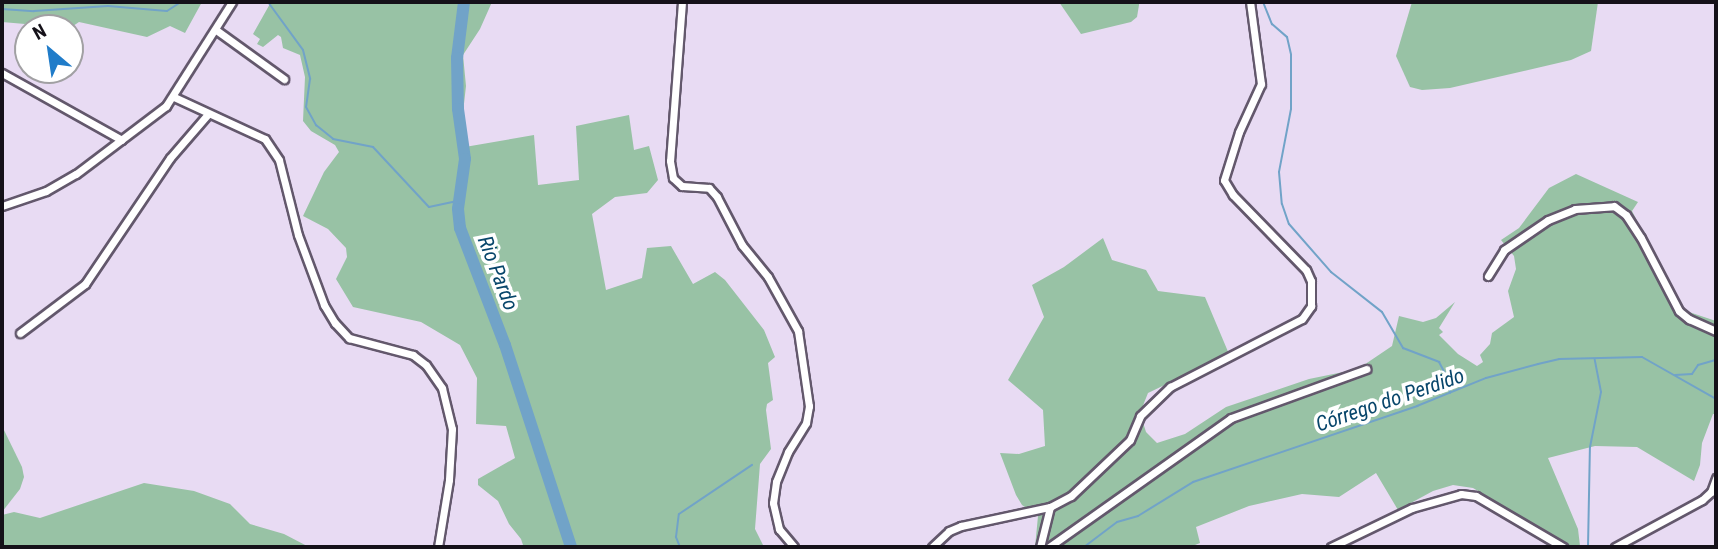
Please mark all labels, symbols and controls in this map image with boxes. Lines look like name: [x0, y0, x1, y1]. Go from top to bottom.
north arrow: [14, 14, 84, 84]
text: N: [29, 19, 50, 45]
water label: Rio Pardo: [472, 232, 524, 314]
water label: Córrego do Perdido: [1312, 363, 1468, 437]

